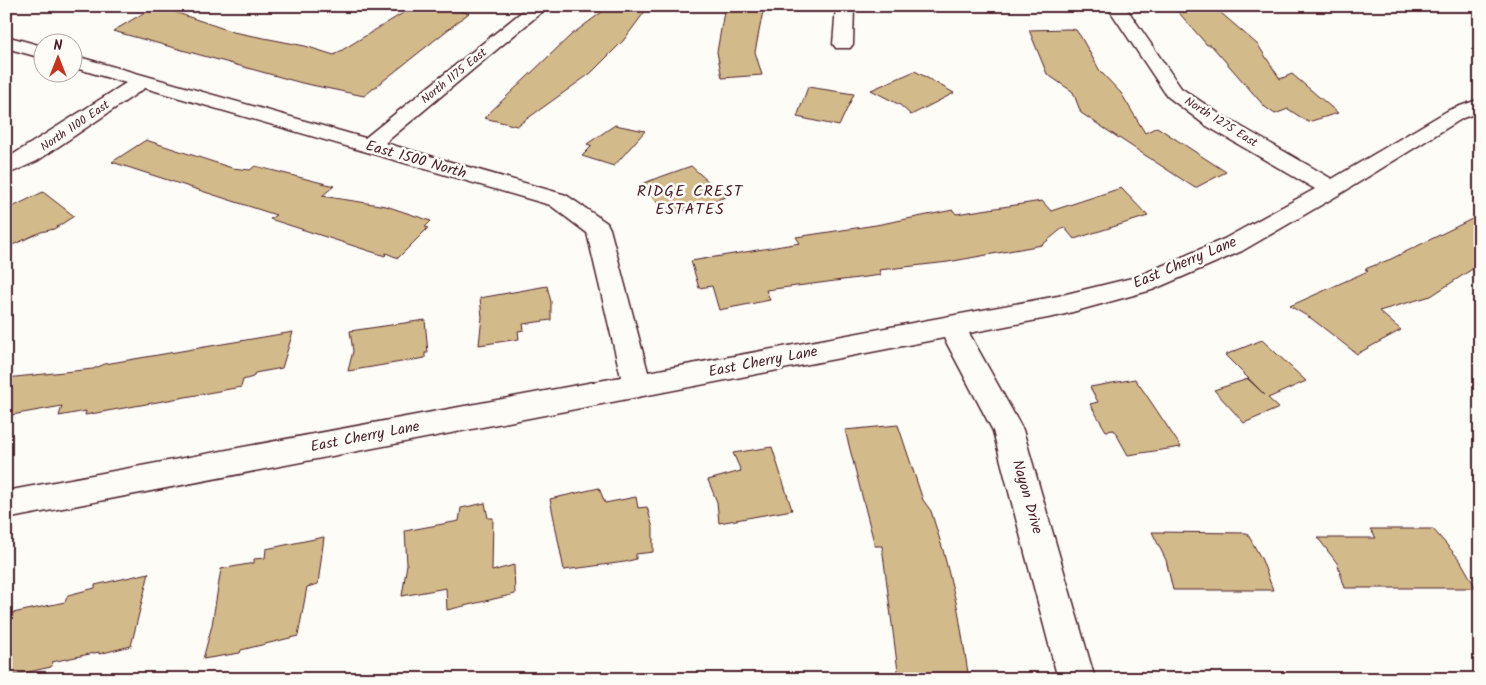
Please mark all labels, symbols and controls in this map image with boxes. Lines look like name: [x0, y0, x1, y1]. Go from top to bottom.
north arrow: [32, 32, 82, 82]
text: N: [54, 35, 63, 57]
street label: North 1175 East: [417, 43, 491, 109]
street label: North 1275 East: [1181, 92, 1262, 152]
street label: North 1100 East: [36, 96, 114, 156]
street label: East 1500 North: [363, 134, 469, 186]
district label: RIDGE CREST ESTATES: [637, 179, 744, 222]
street label: East Cherry Lane: [1129, 230, 1241, 296]
street label: East Cherry Lane: [706, 340, 820, 384]
street label: East Cherry Lane: [308, 415, 422, 459]
street label: Nayon Drive: [1005, 457, 1049, 537]

